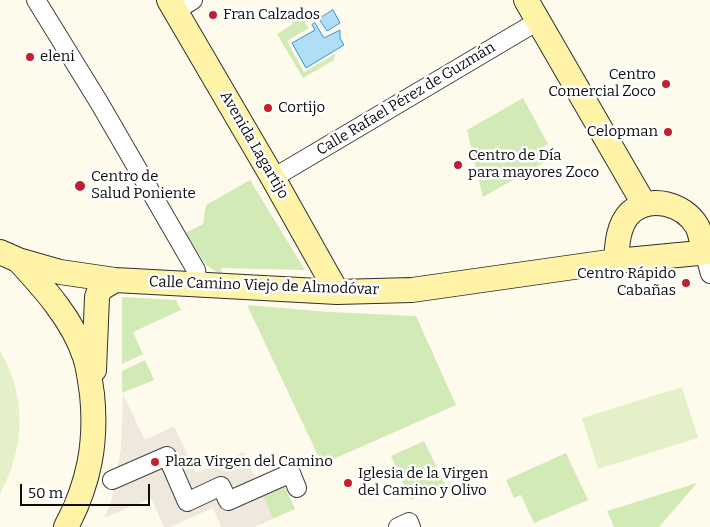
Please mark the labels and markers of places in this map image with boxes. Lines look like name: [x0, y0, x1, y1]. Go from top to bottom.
place label: Fran Calzados: [223, 6, 320, 24]
marker: Fran Calzados: [207, 9, 219, 21]
place label: eleni: [40, 48, 75, 66]
marker: eleni: [24, 51, 36, 63]
place label: Centro Comercial Zoco: [548, 66, 656, 101]
marker: Centro Comercial Zoco: [660, 78, 672, 90]
place label: Cortijo: [278, 99, 325, 117]
marker: Cortijo: [262, 102, 274, 114]
place label: Celopman: [587, 123, 658, 141]
marker: Celopman: [662, 126, 674, 138]
place label: Centro de Día para mayores Zoco: [468, 147, 599, 182]
marker: Centro de Día para mayores Zoco: [452, 159, 464, 171]
place label: Centro de Salud Poniente: [91, 168, 196, 203]
marker: Centro de Salud Poniente: [73, 179, 87, 193]
place label: Centro Rápido Cabañas: [577, 265, 676, 300]
marker: Centro Rápido Cabañas: [680, 277, 692, 289]
place label: Plaza Virgen del Camino: [165, 453, 333, 471]
marker: Plaza Virgen del Camino: [149, 456, 161, 468]
place label: Iglesia de la Virgen del Camino y Olivo: [358, 465, 488, 500]
marker: Iglesia de la Virgen del Camino y Olivo: [342, 477, 354, 489]

